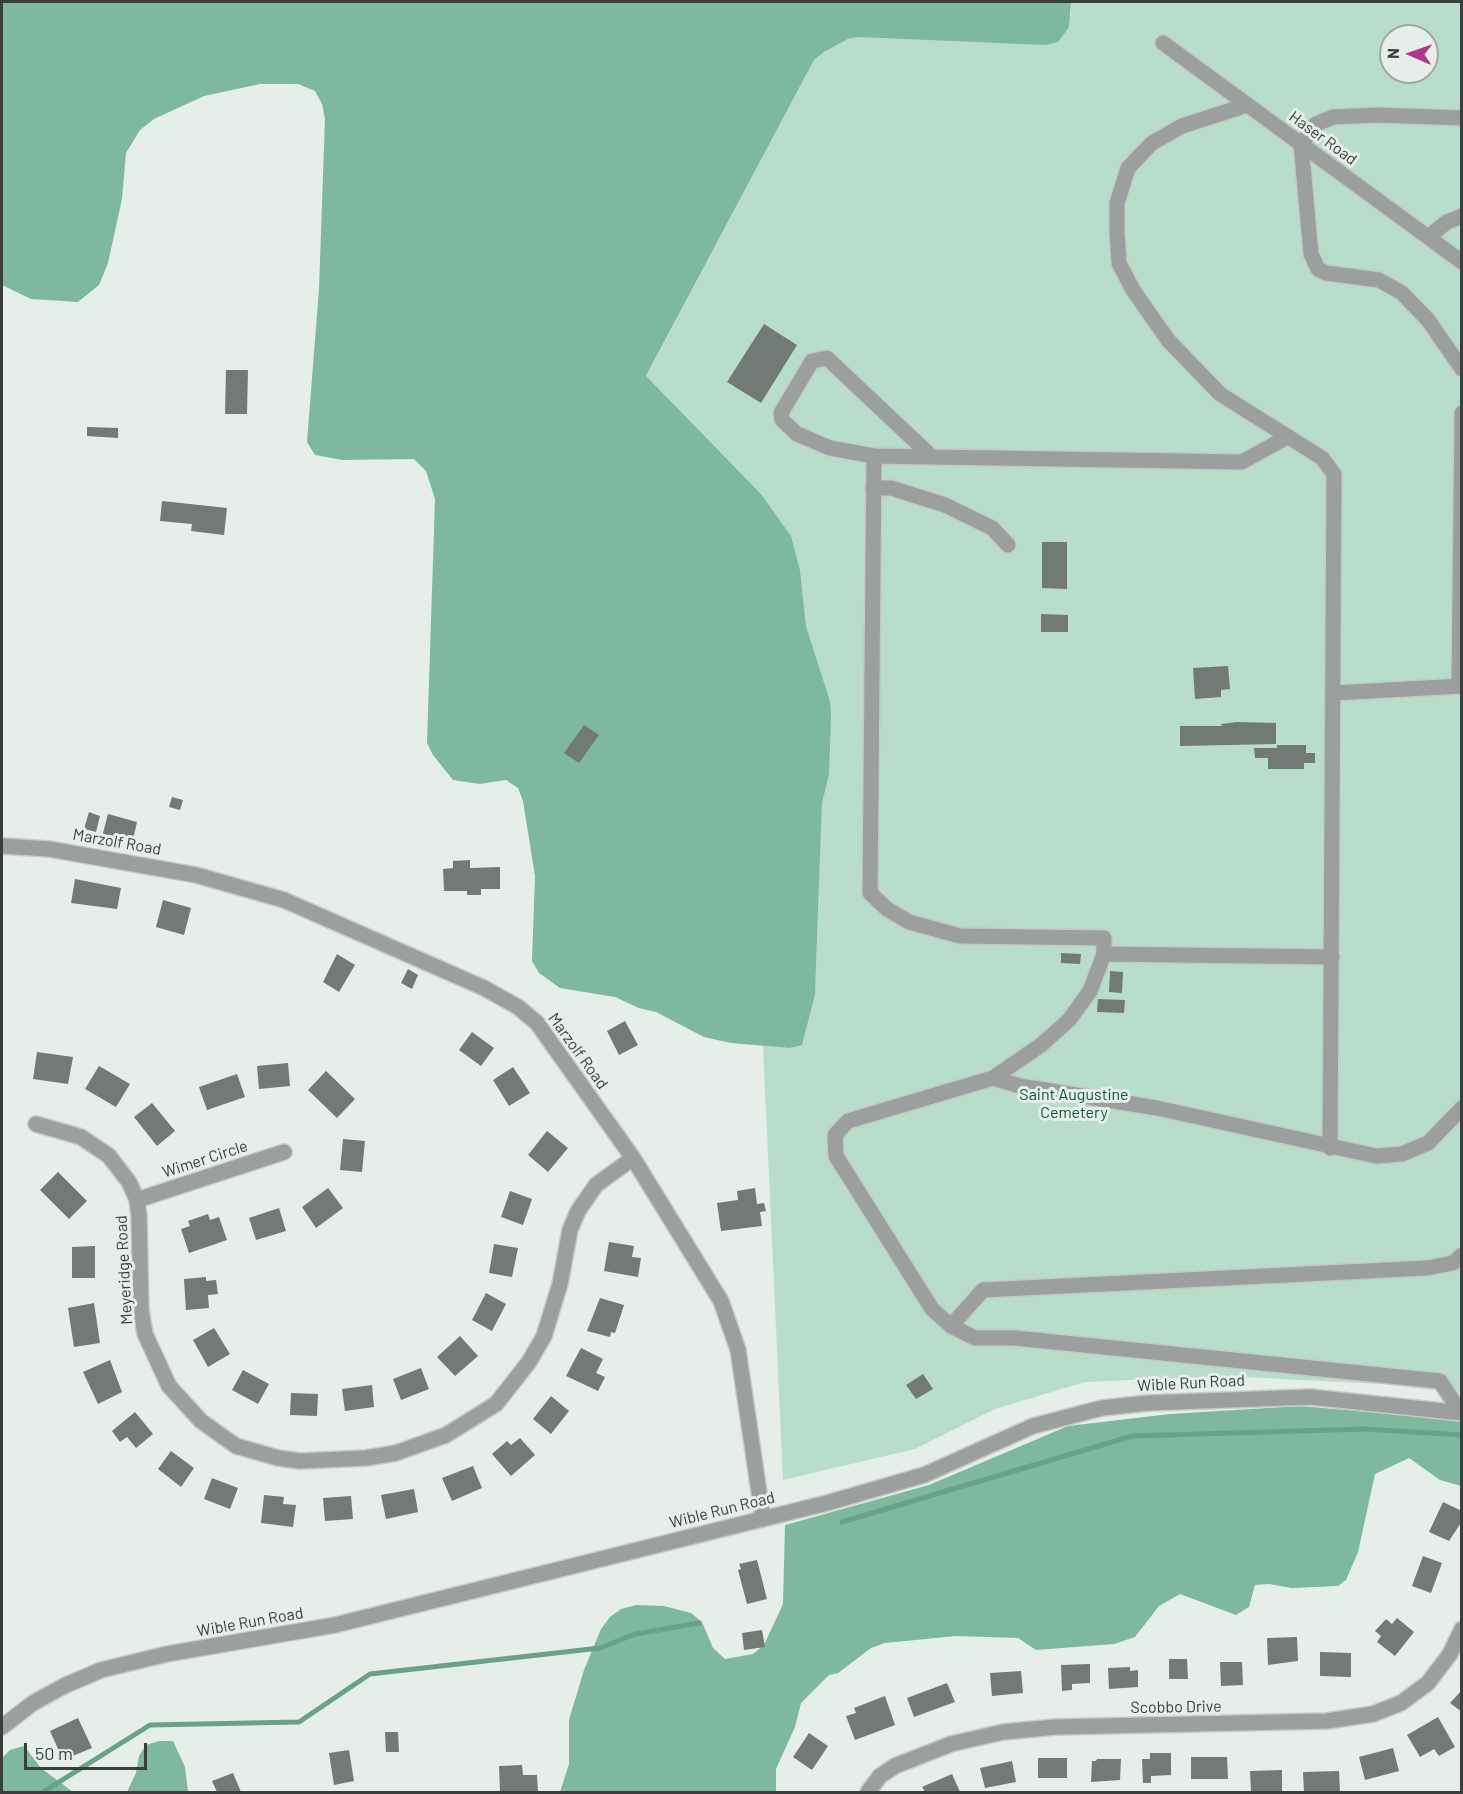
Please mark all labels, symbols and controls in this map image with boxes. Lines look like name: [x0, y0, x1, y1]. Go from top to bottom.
north arrow: [1379, 24, 1439, 84]
text: N: [1383, 48, 1402, 59]
street label: Haser Road: [1285, 107, 1361, 169]
street label: Marzolf Road: [71, 825, 163, 859]
street label: Marzolf Road: [544, 1009, 612, 1093]
park label: Saint Augustine Cemetery: [1019, 1085, 1129, 1123]
street label: Wimer Circle: [160, 1136, 250, 1182]
street label: Meyeridge Road: [112, 1215, 136, 1325]
street label: Wible Run Road: [1137, 1371, 1245, 1395]
street label: Wible Run Road: [667, 1488, 777, 1532]
street label: Wible Run Road: [195, 1603, 305, 1641]
street label: Scobbo Drive: [1130, 1697, 1222, 1717]
scale bar: [27, 1731, 150, 1769]
text: 50 m: [35, 1742, 73, 1764]

